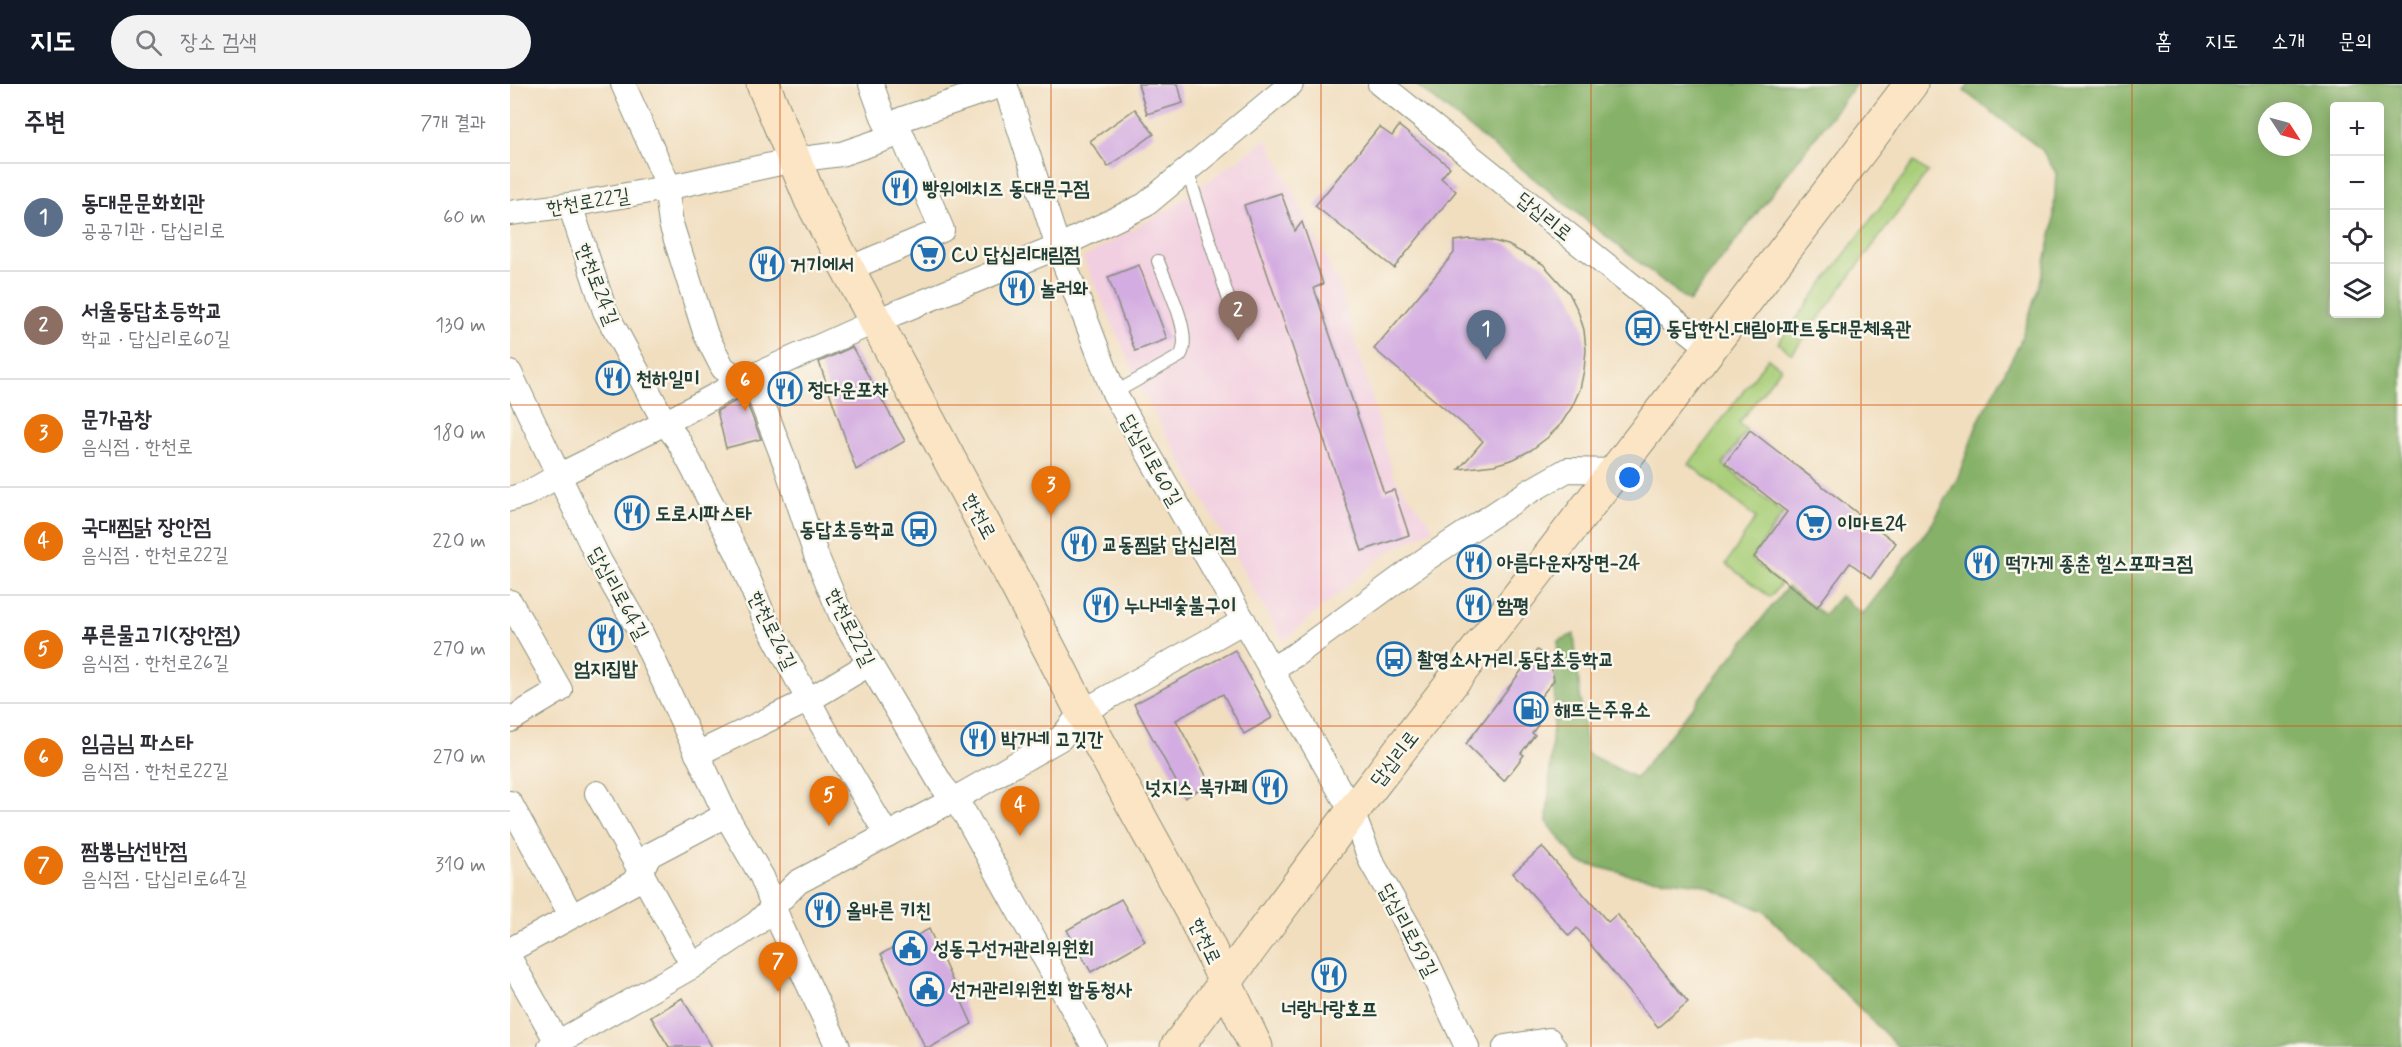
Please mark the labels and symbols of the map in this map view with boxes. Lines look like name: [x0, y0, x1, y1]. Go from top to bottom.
north arrow: [2258, 102, 2312, 156]
restaurant icon: 빵위에치즈 동대문구점: [882, 170, 918, 206]
place label: 빵위에치즈 동대문구점: [922, 176, 1089, 203]
street label: 한천로22길: [545, 183, 632, 222]
street label: 답십리로: [1511, 186, 1578, 248]
supermarket icon: CU 답십리대림점: [910, 236, 946, 272]
street label: 한천로24길: [569, 240, 625, 329]
place label: CU 답십리대림점: [951, 242, 1080, 269]
restaurant icon: 거기에서: [749, 246, 785, 282]
place label: 거기에서: [790, 252, 854, 279]
restaurant icon: 놀러와: [999, 270, 1035, 306]
place label: 놀러와: [1040, 276, 1088, 303]
pin: 2: [1218, 292, 1258, 341]
pin: 1: [1466, 310, 1506, 360]
bus stop icon: 동답한신.대림아파트동대문체육관: [1625, 310, 1661, 346]
place label: 동답한신.대림아파트동대문체육관: [1666, 316, 1912, 343]
restaurant icon: 천하일미: [595, 360, 631, 396]
pin: 6: [726, 362, 764, 411]
place label: 천하일미: [636, 366, 700, 393]
restaurant icon: 정다운포차: [767, 371, 803, 407]
place label: 정다운포차: [808, 377, 888, 404]
street label: 답십리로60길: [1114, 410, 1188, 512]
your location: [1615, 463, 1644, 492]
pin: 3: [1032, 466, 1070, 516]
street label: 한천로: [955, 489, 1002, 544]
restaurant icon: 도로시파스타: [614, 495, 650, 531]
place label: 도로시파스타: [655, 501, 752, 528]
supermarket icon: 이마트24: [1796, 505, 1832, 541]
bus stop icon: 동답초등학교: [901, 511, 937, 547]
place label: 이마트24: [1837, 511, 1907, 538]
place label: 동답초등학교: [799, 517, 896, 544]
restaurant icon: 교동찜닭 답십리점: [1061, 526, 1097, 562]
place label: 교동찜닭 답십리점: [1102, 532, 1236, 559]
street label: 답십리로64길: [581, 542, 654, 645]
restaurant icon: 아름다운자장면-24: [1456, 544, 1492, 580]
restaurant icon: 떡가게 종춘 힐스포파크점: [1964, 545, 2000, 581]
place label: 아름다운자장면-24: [1497, 550, 1640, 577]
place label: 떡가게 종춘 힐스포파크점: [2005, 551, 2193, 578]
street label: 한천로22길: [819, 584, 881, 671]
street label: 한천로26길: [741, 587, 802, 675]
restaurant icon: 누나네숯불구이: [1083, 587, 1119, 623]
restaurant icon: 함평: [1456, 587, 1492, 623]
place label: 누나네숯불구이: [1124, 593, 1237, 620]
place label: 함평: [1496, 593, 1529, 620]
restaurant icon: 엄지집밥: [588, 617, 624, 653]
bus stop icon: 촬영소사거리.동답초등학교: [1376, 641, 1412, 677]
place label: 촬영소사거리.동답초등학교: [1417, 647, 1614, 674]
place label: 엄지집밥: [574, 656, 638, 683]
fuel station icon: 해뜨는주유소: [1513, 691, 1549, 727]
place label: 해뜨는주유소: [1554, 697, 1651, 724]
restaurant icon: 박가네 고깃간: [960, 721, 996, 757]
street label: 답십리로: [1365, 725, 1426, 793]
place label: 박가네 고깃간: [1001, 727, 1104, 754]
restaurant icon: 넛지스 북카페: [1252, 769, 1288, 805]
place label: 넛지스 북카페: [1145, 775, 1247, 802]
pin: 5: [810, 776, 848, 826]
pin: 4: [1000, 786, 1040, 836]
street label: 답십리로59길: [1372, 879, 1444, 982]
restaurant icon: 올바른 키친: [805, 892, 841, 928]
place label: 올바른 키친: [846, 898, 932, 925]
street label: 한천로: [1182, 914, 1227, 969]
public building icon: 성동구선거관리위원회: [892, 930, 928, 966]
place label: 성동구선거관리위원회: [933, 936, 1094, 963]
pin: 7: [758, 942, 798, 992]
restaurant icon: 너랑나랑호프: [1311, 957, 1347, 993]
public building icon: 선거관리위원회 합동청사: [909, 971, 945, 1007]
place label: 선거관리위원회 합동청사: [950, 977, 1132, 1004]
place label: 너랑나랑호프: [1281, 996, 1377, 1023]

